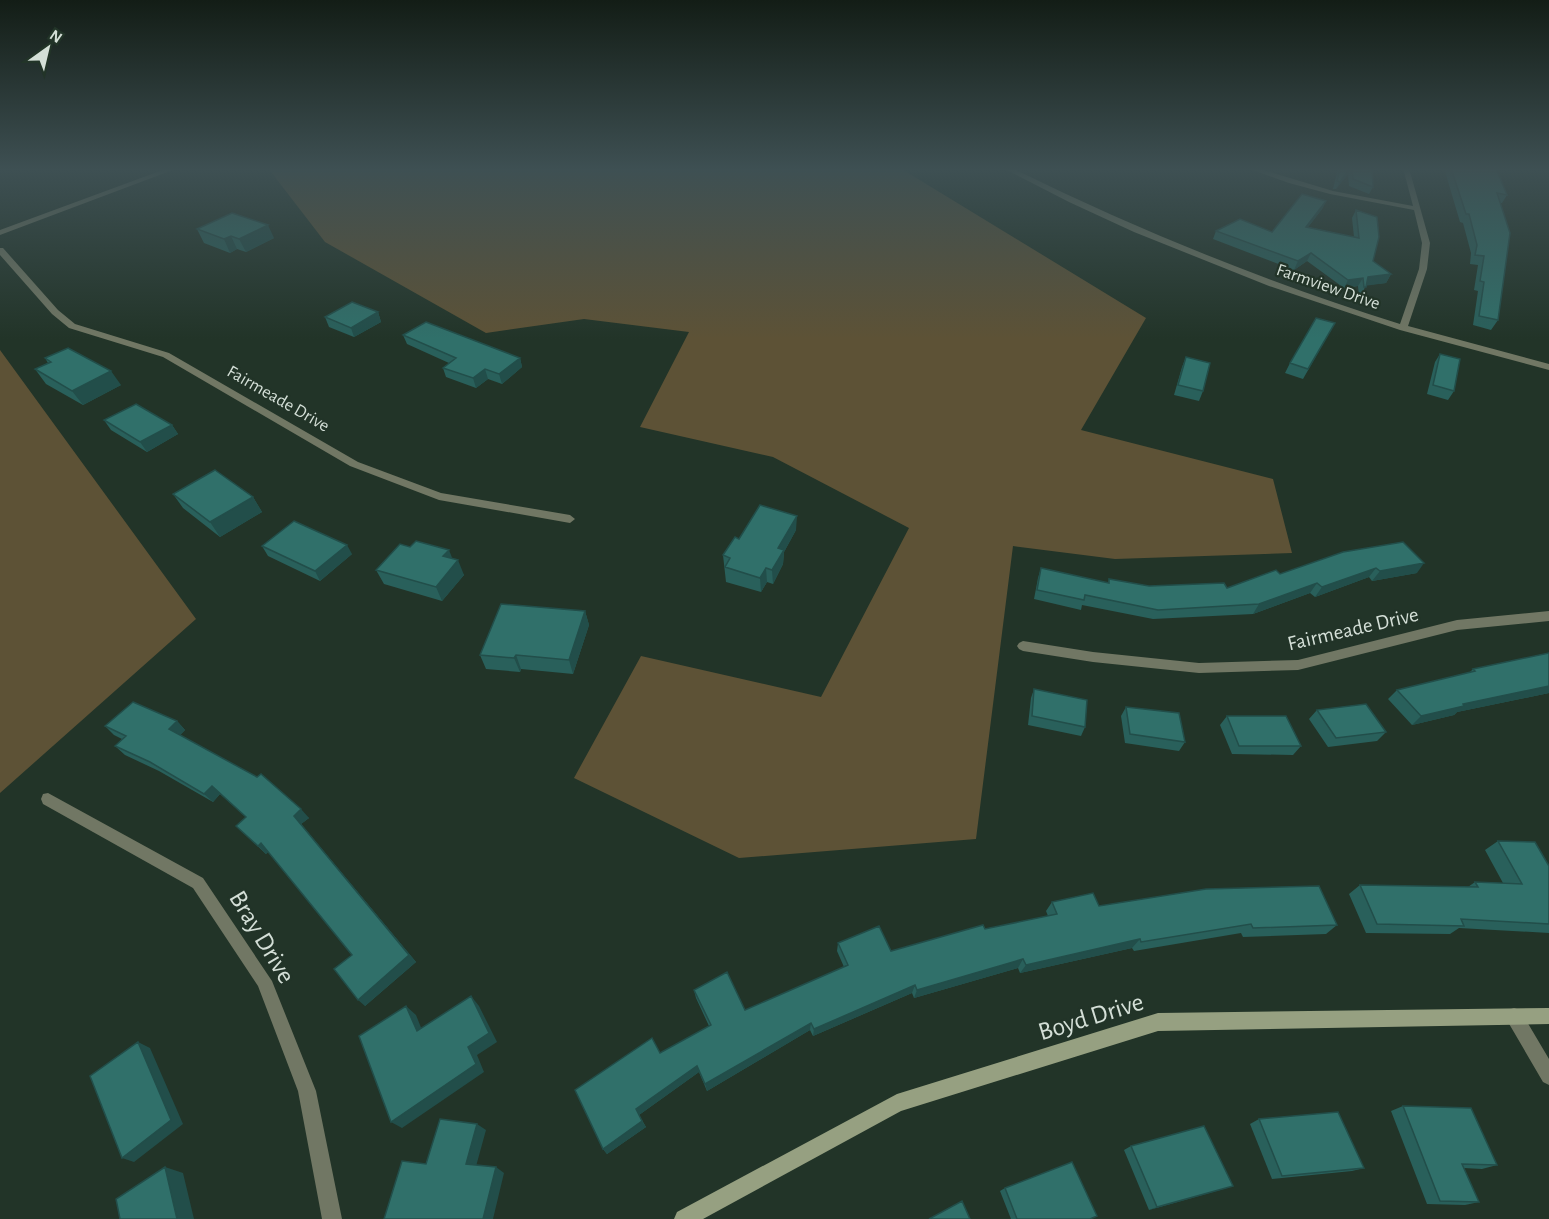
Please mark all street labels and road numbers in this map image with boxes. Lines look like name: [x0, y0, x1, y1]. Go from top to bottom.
street label: Farmview Drive: [1274, 261, 1382, 313]
street label: Fairmeade Drive: [224, 363, 332, 435]
street label: Fairmeade Drive: [1285, 604, 1421, 654]
street label: Bray Drive: [224, 886, 300, 988]
street label: Boyd Drive: [1035, 989, 1147, 1045]

